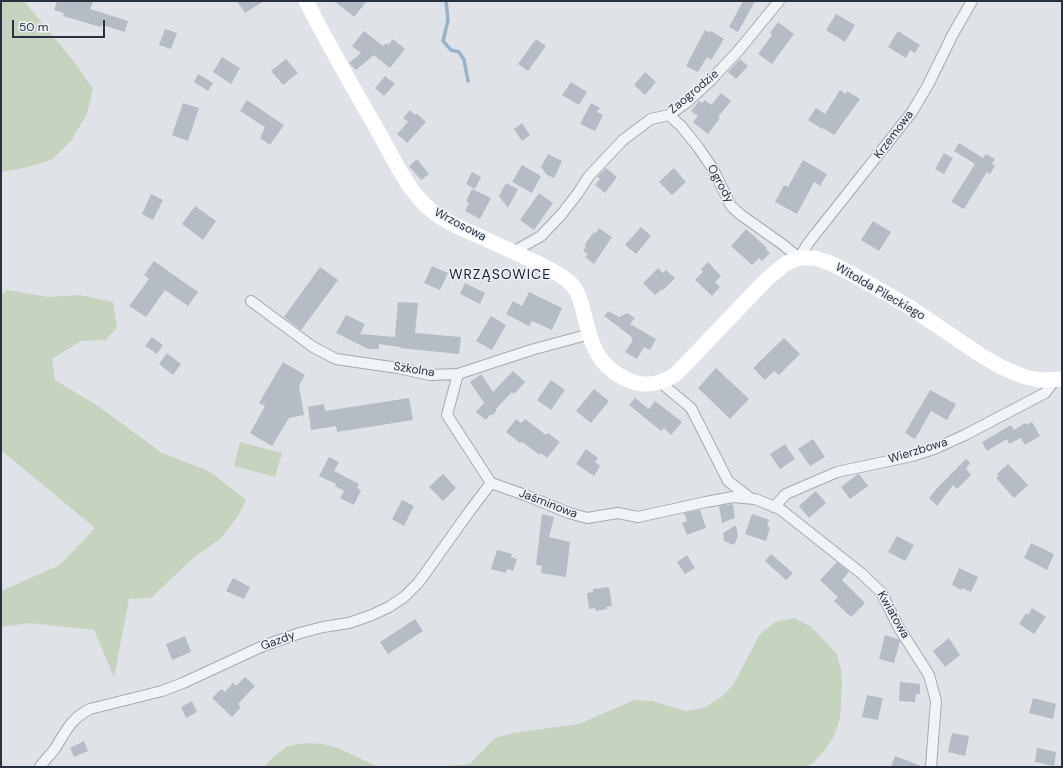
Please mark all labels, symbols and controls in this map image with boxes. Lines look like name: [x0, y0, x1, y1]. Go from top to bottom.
scale bar: [14, 12, 107, 38]
text: 50 m: [19, 19, 48, 35]
street label: Zaogrodzie: [666, 67, 722, 117]
street label: Krzemowa: [871, 108, 917, 162]
street label: Ogrody: [704, 162, 736, 206]
street label: Wrzosowa: [432, 205, 488, 245]
street label: Witolda Pileckiego: [832, 260, 928, 324]
district label: WRZĄSOWICE: [449, 267, 551, 283]
street label: Szkolna: [392, 360, 436, 380]
street label: Wierzbowa: [887, 435, 949, 467]
street label: Jaśminowa: [517, 486, 579, 522]
street label: Kwiatowa: [874, 589, 912, 641]
street label: Gazdy: [259, 628, 297, 654]

